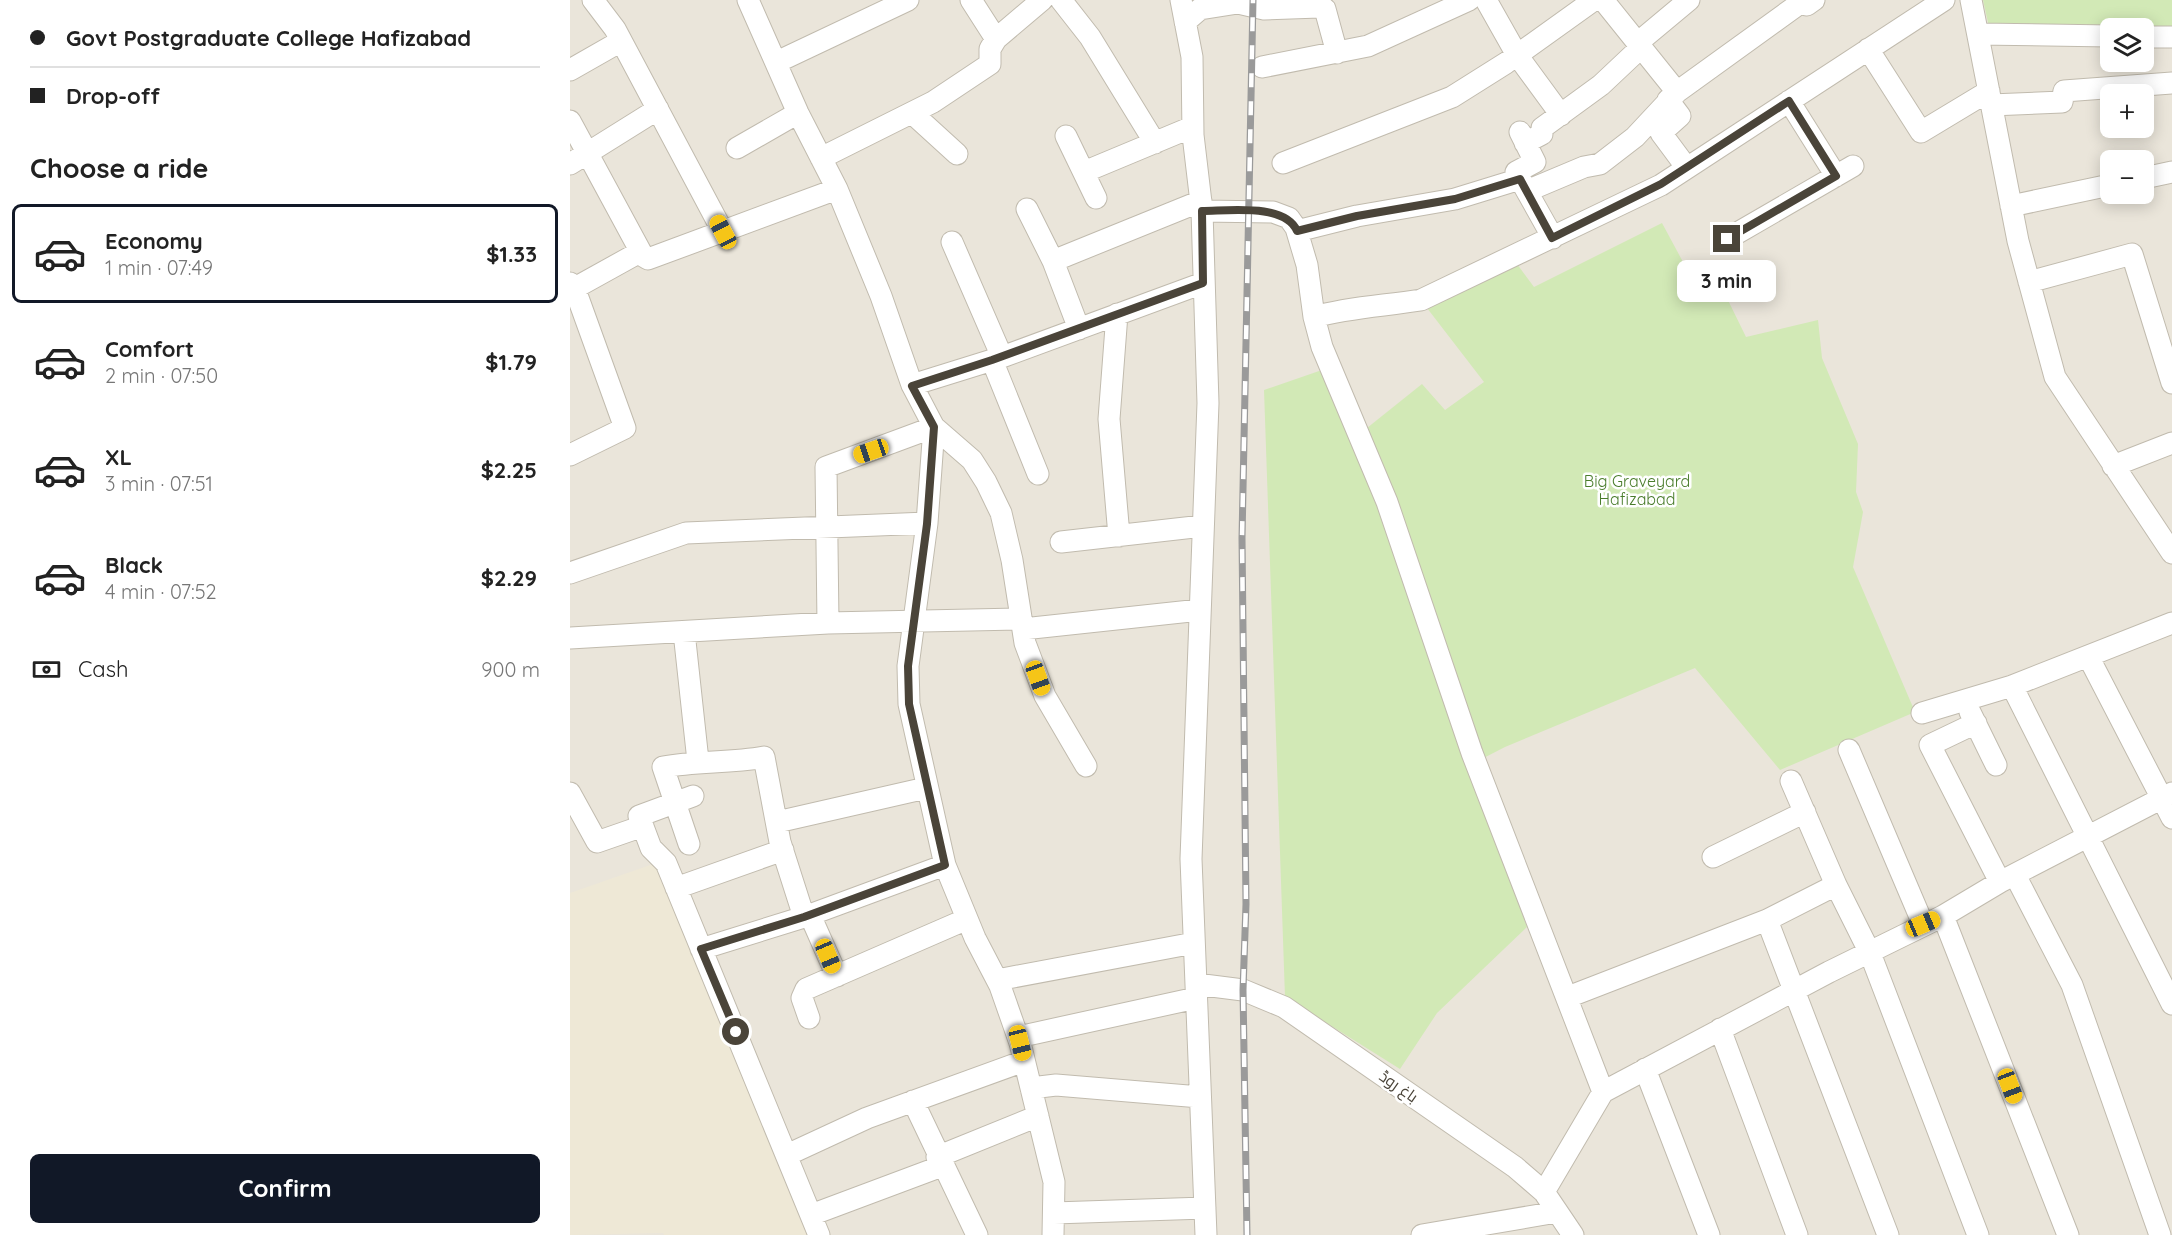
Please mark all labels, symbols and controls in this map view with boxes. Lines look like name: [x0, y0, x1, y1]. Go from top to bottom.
map controls: [2100, 18, 2154, 204]
button: layers: [2100, 18, 2154, 72]
text: Govt Postgraduate College Hafizabad: [66, 24, 471, 52]
text: Drop-off: [66, 82, 160, 110]
button: +: [2100, 84, 2154, 138]
button: −: [2100, 150, 2154, 204]
text: Choose a ride: [30, 151, 208, 185]
car: [707, 212, 739, 252]
route end: [1713, 225, 1740, 252]
icon: car: [33, 227, 87, 281]
text: Economy: [105, 227, 203, 255]
text: $1.33: [486, 240, 537, 268]
text: 1 min · 07:49: [105, 255, 213, 280]
callout: 3 min: [1678, 260, 1776, 302]
text: 3 min: [1701, 268, 1752, 293]
icon: car: [33, 335, 87, 389]
text: Comfort: [105, 335, 194, 363]
text: $1.79: [485, 348, 537, 376]
text: 2 min · 07:50: [105, 363, 218, 388]
car: [851, 437, 891, 465]
icon: car: [33, 443, 87, 497]
text: XL: [105, 443, 132, 471]
text: $2.25: [481, 456, 537, 484]
text: 3 min · 07:51: [105, 471, 213, 496]
park label: Big Graveyard Hafizabad: [1584, 471, 1690, 509]
icon: car: [33, 551, 87, 605]
text: Black: [105, 551, 163, 579]
text: $2.29: [481, 564, 537, 592]
text: 4 min · 07:52: [105, 579, 217, 604]
icon: cash: [30, 653, 63, 686]
text: Cash: [78, 655, 129, 683]
text: 900 m: [481, 657, 540, 682]
car: [1023, 658, 1053, 698]
car: [1903, 909, 1943, 939]
car: [813, 936, 843, 976]
route start: [722, 1018, 749, 1045]
car: [1007, 1023, 1033, 1063]
street label: باغ روڈ: [1375, 1066, 1422, 1108]
car: [1995, 1066, 2025, 1106]
button: Confirm: [30, 1154, 540, 1223]

